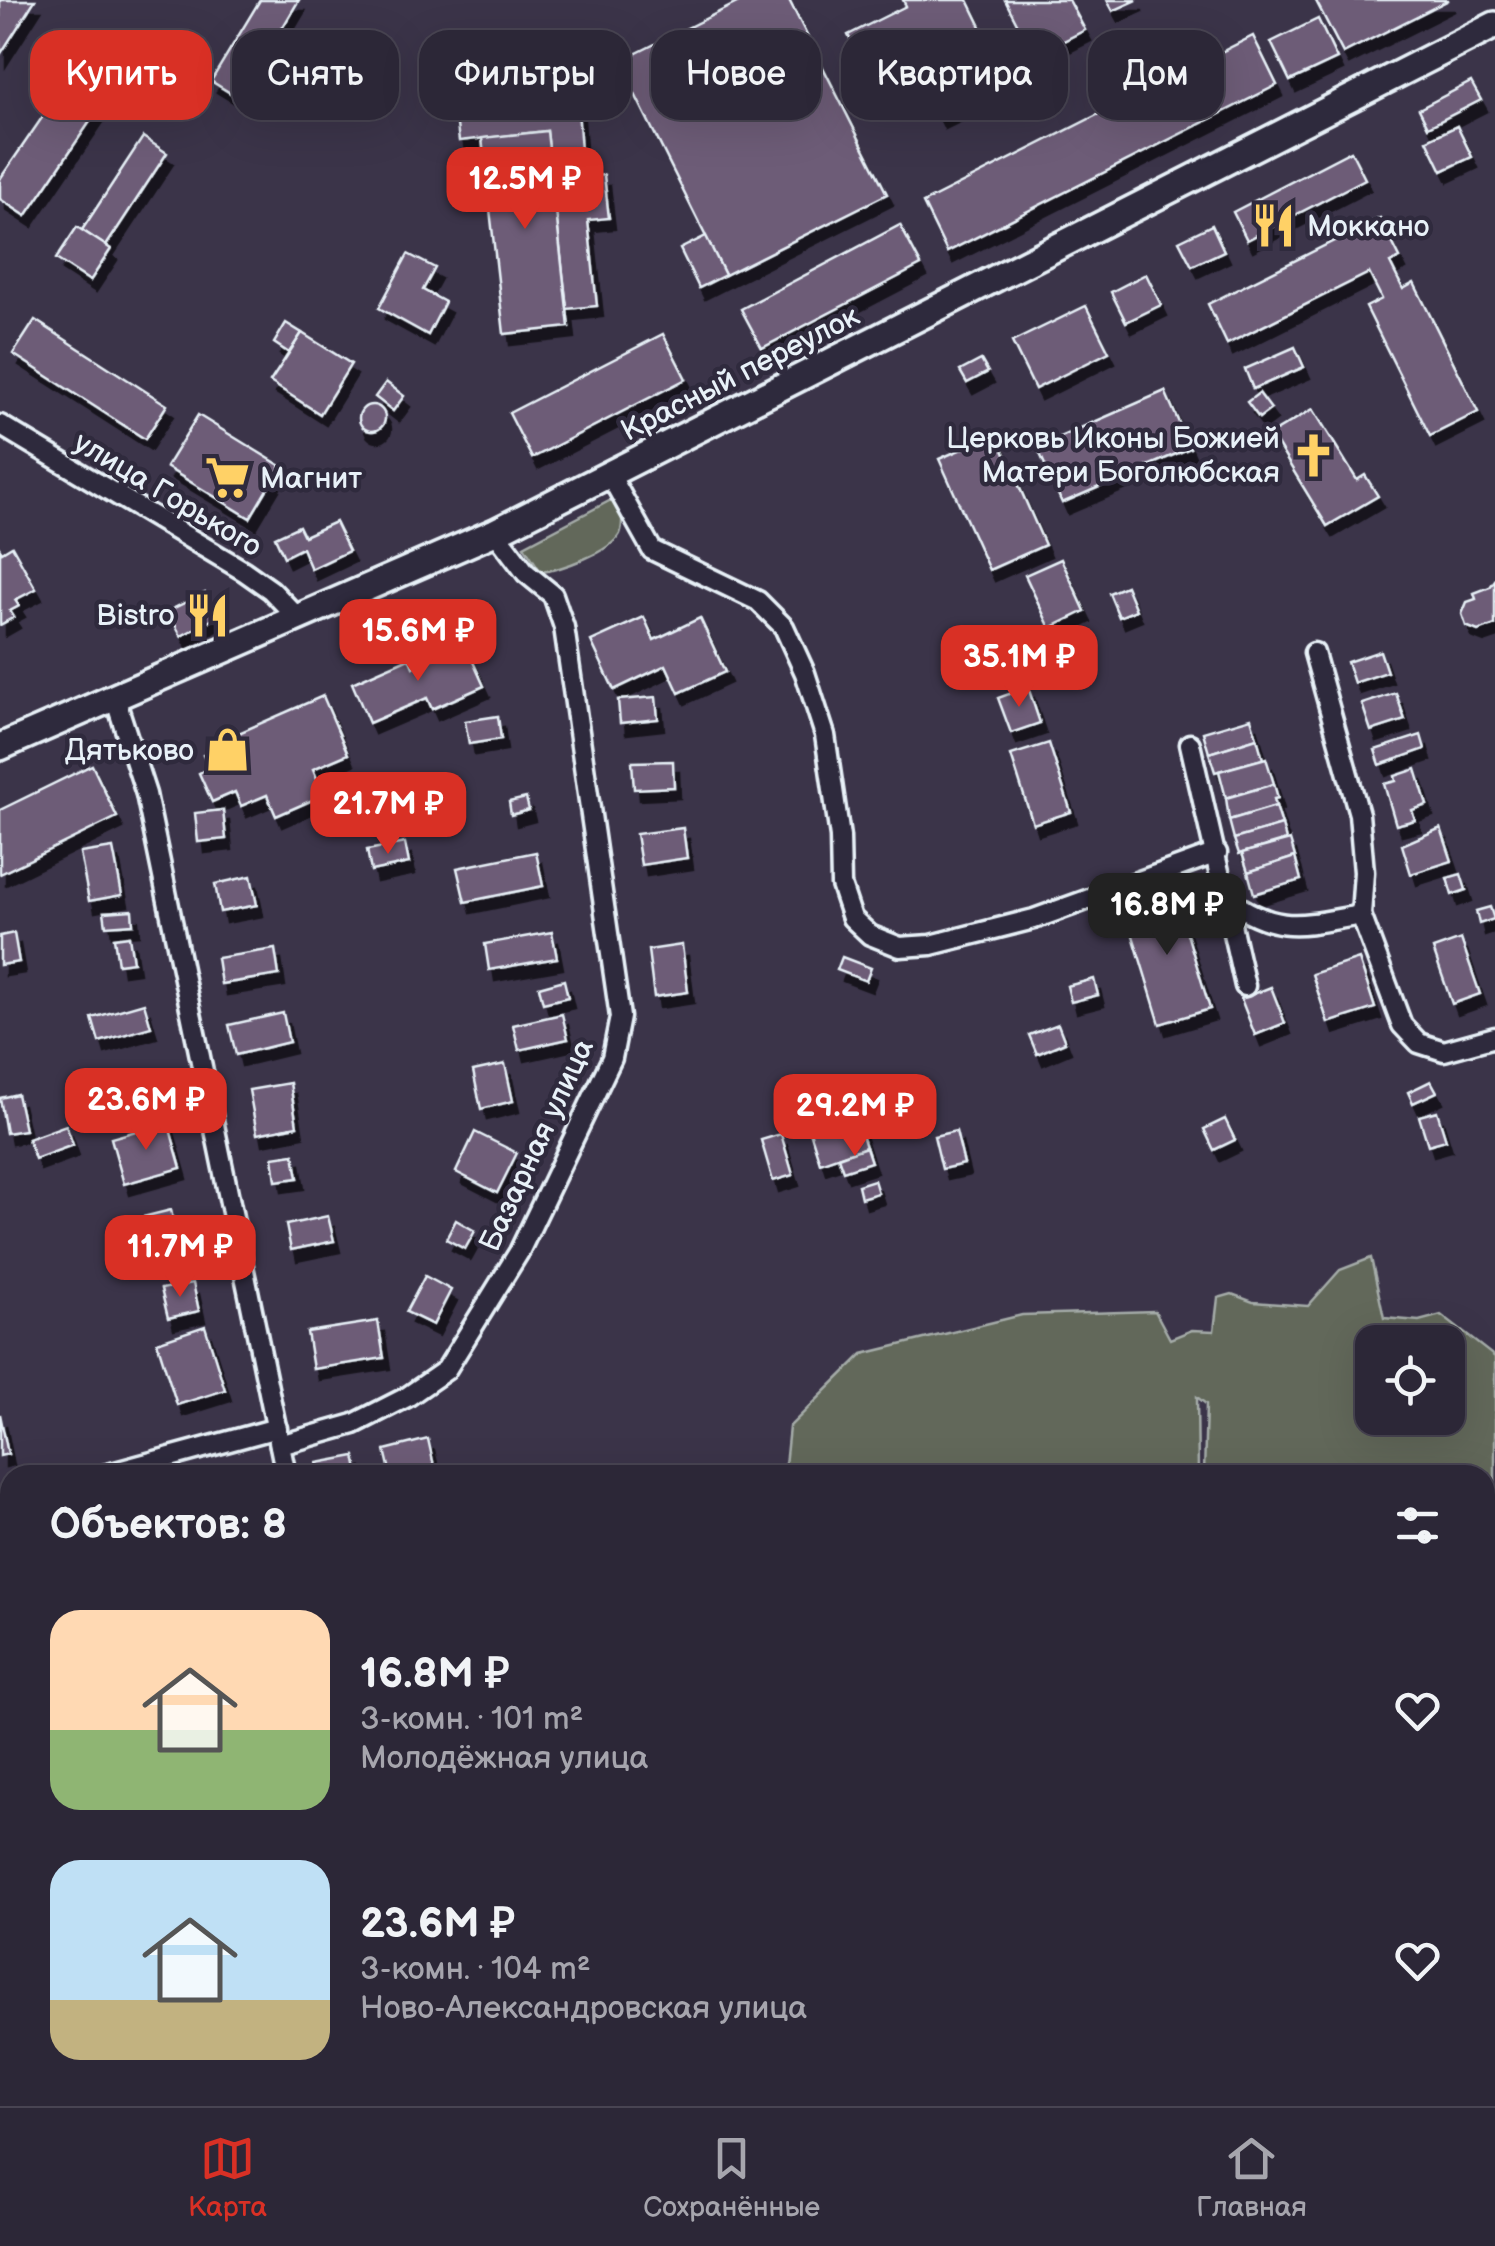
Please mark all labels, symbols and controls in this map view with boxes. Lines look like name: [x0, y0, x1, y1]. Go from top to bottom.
chip: Купить: [30, 30, 212, 120]
chip: Снять: [232, 30, 399, 120]
chip: Фильтры: [419, 30, 631, 120]
chip: Новое: [651, 30, 821, 120]
chip: Квартира: [841, 30, 1068, 120]
chip: Дом: [1088, 30, 1224, 120]
pin: 12.5M ₽: [433, 147, 617, 232]
text: 12.5M ₽: [469, 160, 582, 199]
restaurant icon: Моккано: [1250, 202, 1298, 250]
place label: Моккано: [1307, 209, 1430, 245]
street label: Красный переулок: [615, 298, 866, 450]
place label: Церковь Иконы Божией Матери Боголюбская: [946, 421, 1280, 491]
street label: улица Горького: [67, 425, 268, 565]
church icon: Церковь Иконы Божией Матери Боголюбская: [1289, 431, 1337, 479]
supermarket icon: Магнит: [203, 454, 251, 502]
place label: Магнит: [260, 461, 362, 497]
restaurant icon: Bistro: [184, 591, 232, 639]
place label: Bistro: [96, 598, 175, 634]
pin: 15.6M ₽: [326, 599, 510, 684]
text: 15.6M ₽: [361, 612, 475, 651]
pin: 35.1M ₽: [927, 625, 1111, 710]
text: 35.1M ₽: [963, 638, 1075, 677]
shop icon: Дятьково: [203, 726, 251, 774]
place label: Дятьково: [65, 733, 194, 769]
pin: 21.7M ₽: [296, 772, 480, 857]
text: 21.7M ₽: [332, 785, 444, 824]
pin: 16.8M ₽: [1075, 873, 1259, 958]
text: 16.8M ₽: [1110, 886, 1224, 925]
street label: Базарная улица: [472, 1033, 602, 1257]
pin: 23.6M ₽: [54, 1068, 238, 1153]
pin: 29.2M ₽: [763, 1074, 947, 1159]
text: 23.6M ₽: [87, 1081, 205, 1120]
text: 29.2M ₽: [796, 1087, 914, 1126]
pin: 11.7M ₽: [88, 1215, 272, 1300]
text: 11.7M ₽: [127, 1228, 233, 1267]
map controls: [1355, 1325, 1465, 1435]
button: locate: [1355, 1325, 1465, 1435]
icon: filters: [1390, 1498, 1445, 1553]
text: Объектов: 8: [50, 1500, 287, 1551]
text: 16.8M ₽: [360, 1649, 510, 1700]
icon: home: [130, 1650, 250, 1770]
icon: heart: [1390, 1683, 1445, 1738]
text: 3-комн. · 101 m²: [360, 1700, 583, 1739]
text: Молодёжная улица: [360, 1739, 648, 1778]
text: 23.6M ₽: [360, 1899, 515, 1950]
icon: home: [130, 1900, 250, 2020]
icon: heart: [1390, 1933, 1445, 1988]
text: 3-комн. · 104 m²: [360, 1950, 591, 1989]
text: Ново-Александровская улица: [360, 1989, 807, 2028]
tab: Карта: [188, 2131, 267, 2224]
tab: Сохранённые: [643, 2131, 820, 2224]
tab: Главная: [1196, 2131, 1307, 2224]

